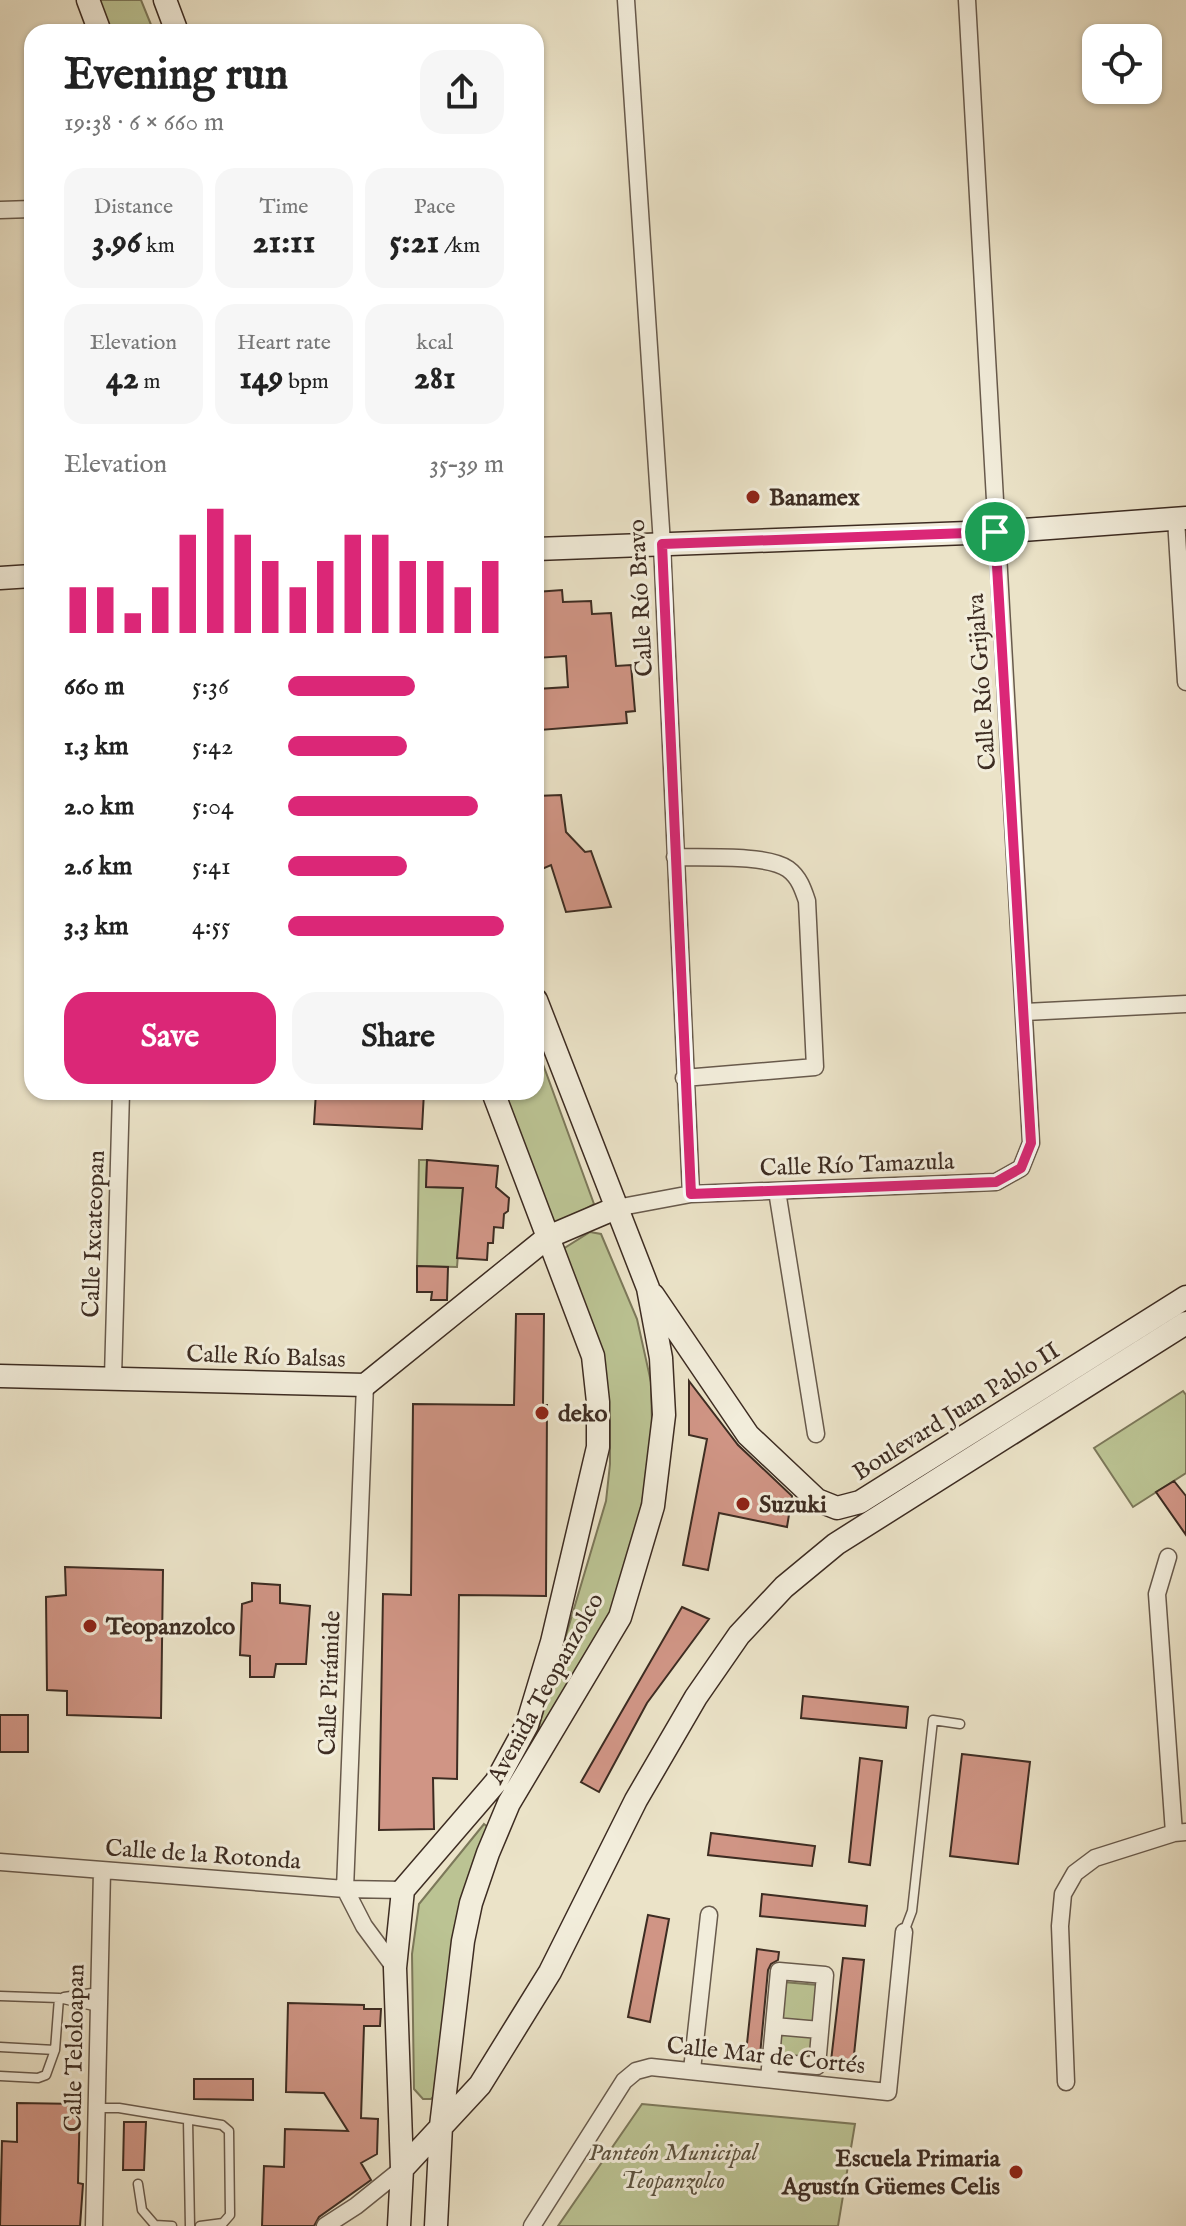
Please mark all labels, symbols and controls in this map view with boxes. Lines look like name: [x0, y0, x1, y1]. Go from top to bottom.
map controls: [1082, 24, 1162, 104]
button: locate: [1082, 24, 1162, 104]
text: Evening run: [64, 48, 288, 104]
button: share: [420, 50, 504, 134]
text: 19:38 · 6 × 660 m: [64, 106, 224, 139]
text: Distance: [94, 193, 173, 221]
text: Time: [260, 193, 308, 221]
text: Pace: [414, 193, 455, 221]
text: 3.96: [92, 221, 141, 264]
text: 21:11: [253, 221, 315, 264]
text: 5:21: [389, 221, 439, 264]
text: km: [141, 232, 175, 260]
text: /km: [439, 232, 480, 260]
text: Elevation: [90, 329, 177, 357]
text: Heart rate: [237, 329, 331, 357]
text: kcal: [416, 329, 453, 357]
text: 42: [106, 357, 139, 400]
text: 149: [239, 357, 283, 400]
text: 281: [414, 357, 456, 400]
text: m: [139, 368, 161, 396]
text: bpm: [283, 368, 329, 396]
text: Elevation: [64, 448, 167, 481]
text: 35–39 m: [429, 448, 504, 481]
place label: Banamex: [769, 483, 860, 514]
marker: Banamex: [744, 488, 762, 506]
pin: [961, 498, 1029, 566]
icon: arrive: [973, 510, 1017, 554]
street label: Calle Río Bravo: [622, 518, 661, 677]
street label: Calle Río Grijalva: [961, 592, 1004, 771]
text: 660 m: [64, 670, 124, 703]
text: 5:36: [192, 670, 229, 703]
text: 1.3 km: [64, 730, 129, 763]
text: 5:42: [192, 730, 233, 763]
text: 2.0 km: [64, 790, 134, 823]
text: 5:04: [192, 790, 234, 823]
text: 2.6 km: [64, 850, 132, 883]
text: 5:41: [192, 850, 231, 883]
text: 3.3 km: [64, 910, 129, 943]
text: 4:55: [192, 910, 230, 943]
button: Save: [64, 992, 276, 1084]
button: Share: [292, 992, 504, 1084]
street label: Calle Río Tamazula: [759, 1147, 956, 1184]
street label: Calle Ixcateopan: [76, 1150, 113, 1318]
street label: Boulevard Juan Pablo II: [847, 1336, 1066, 1489]
street label: Calle Río Balsas: [186, 1339, 346, 1376]
place label: deko: [558, 1399, 607, 1430]
marker: deko: [533, 1404, 551, 1422]
place label: Suzuki: [759, 1490, 827, 1521]
marker: Suzuki: [734, 1495, 752, 1513]
street label: Avenida Teopanzolco: [480, 1588, 612, 1791]
street label: Calle Pirámide: [312, 1610, 349, 1756]
place label: Teopanzolco: [105, 1612, 235, 1643]
marker: Teopanzolco: [81, 1617, 99, 1635]
street label: Calle de la Rotonda: [104, 1833, 302, 1878]
street label: Calle Teloloapan: [59, 1963, 92, 2132]
street label: Calle Mar de Cortés: [665, 2031, 867, 2082]
park label: Panteón Municipal Teopanzolco: [589, 2138, 760, 2197]
place label: Escuela Primaria Agustín Güemes Celis: [781, 2144, 1001, 2203]
marker: Escuela Primaria Agustín Güemes Celis: [1007, 2163, 1025, 2181]

